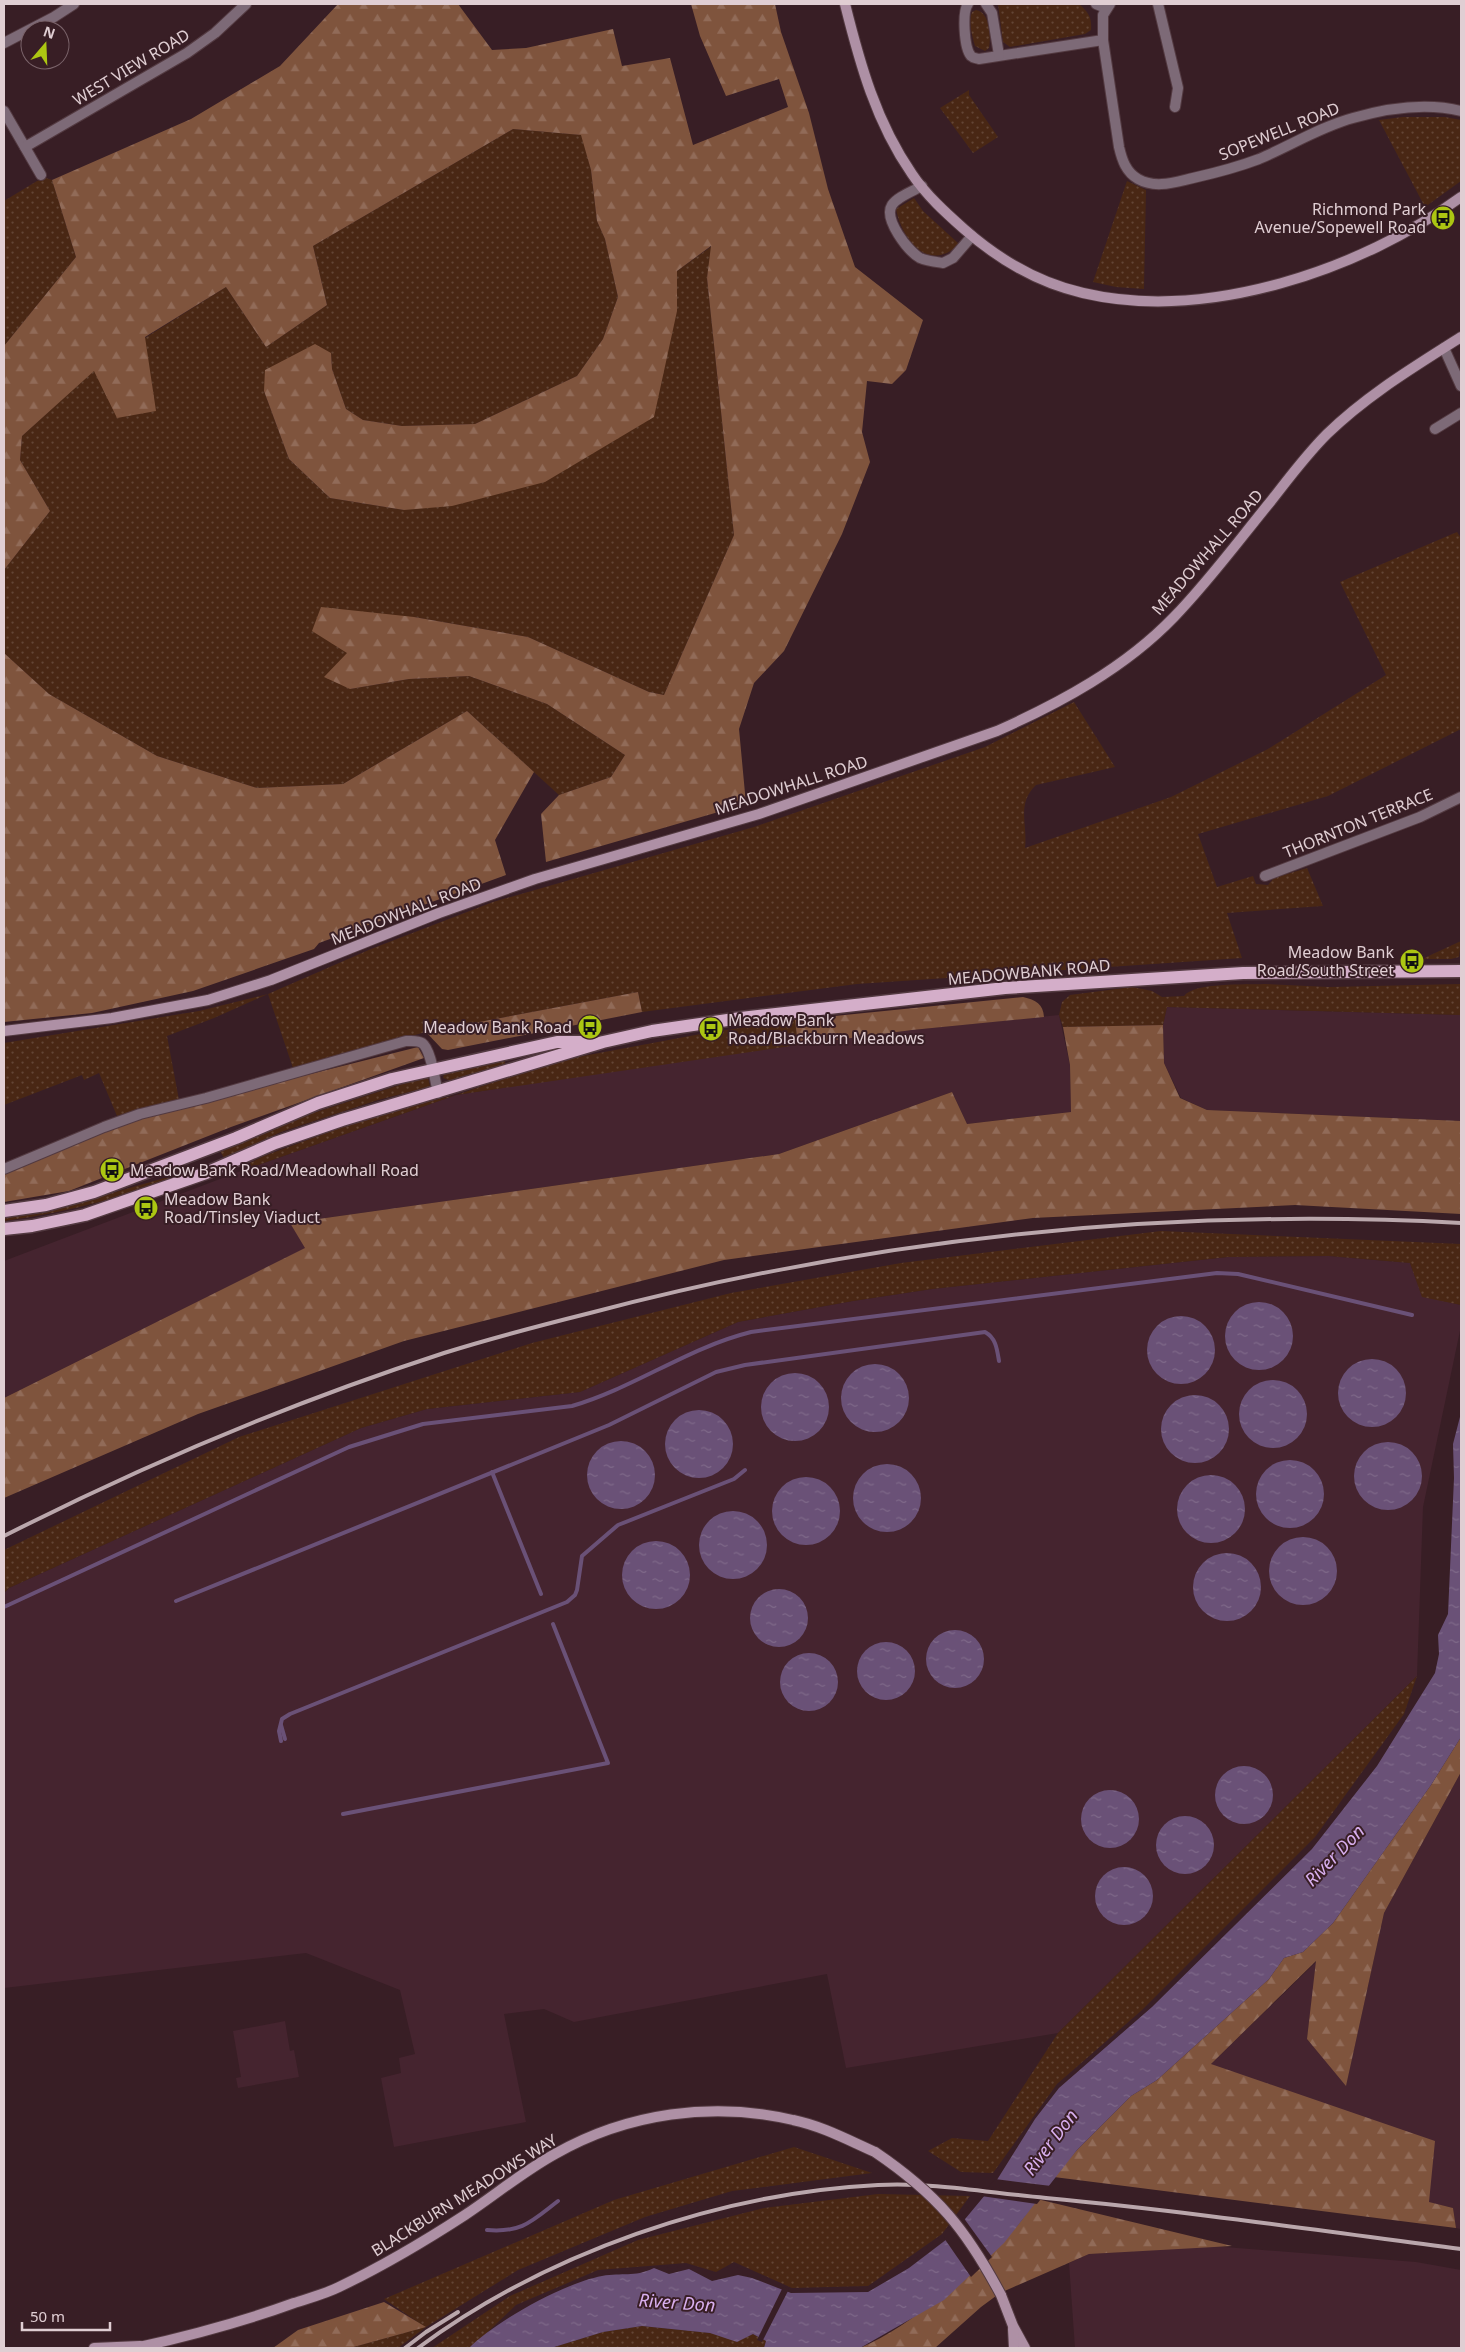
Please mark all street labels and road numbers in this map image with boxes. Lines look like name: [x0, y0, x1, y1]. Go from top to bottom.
street label: WEST VIEW ROAD: [69, 23, 193, 111]
street label: SOPEWELL ROAD: [1215, 97, 1343, 165]
street label: MEADOWHALL ROAD: [1146, 485, 1268, 619]
street label: MEADOWHALL ROAD: [712, 750, 870, 820]
street label: THORNTON TERRACE: [1280, 783, 1436, 863]
street label: MEADOWHALL ROAD: [328, 872, 484, 950]
street label: MEADOWBANK ROAD: [947, 954, 1111, 990]
street label: BLACKBURN MEADOWS WAY: [367, 2128, 562, 2261]

